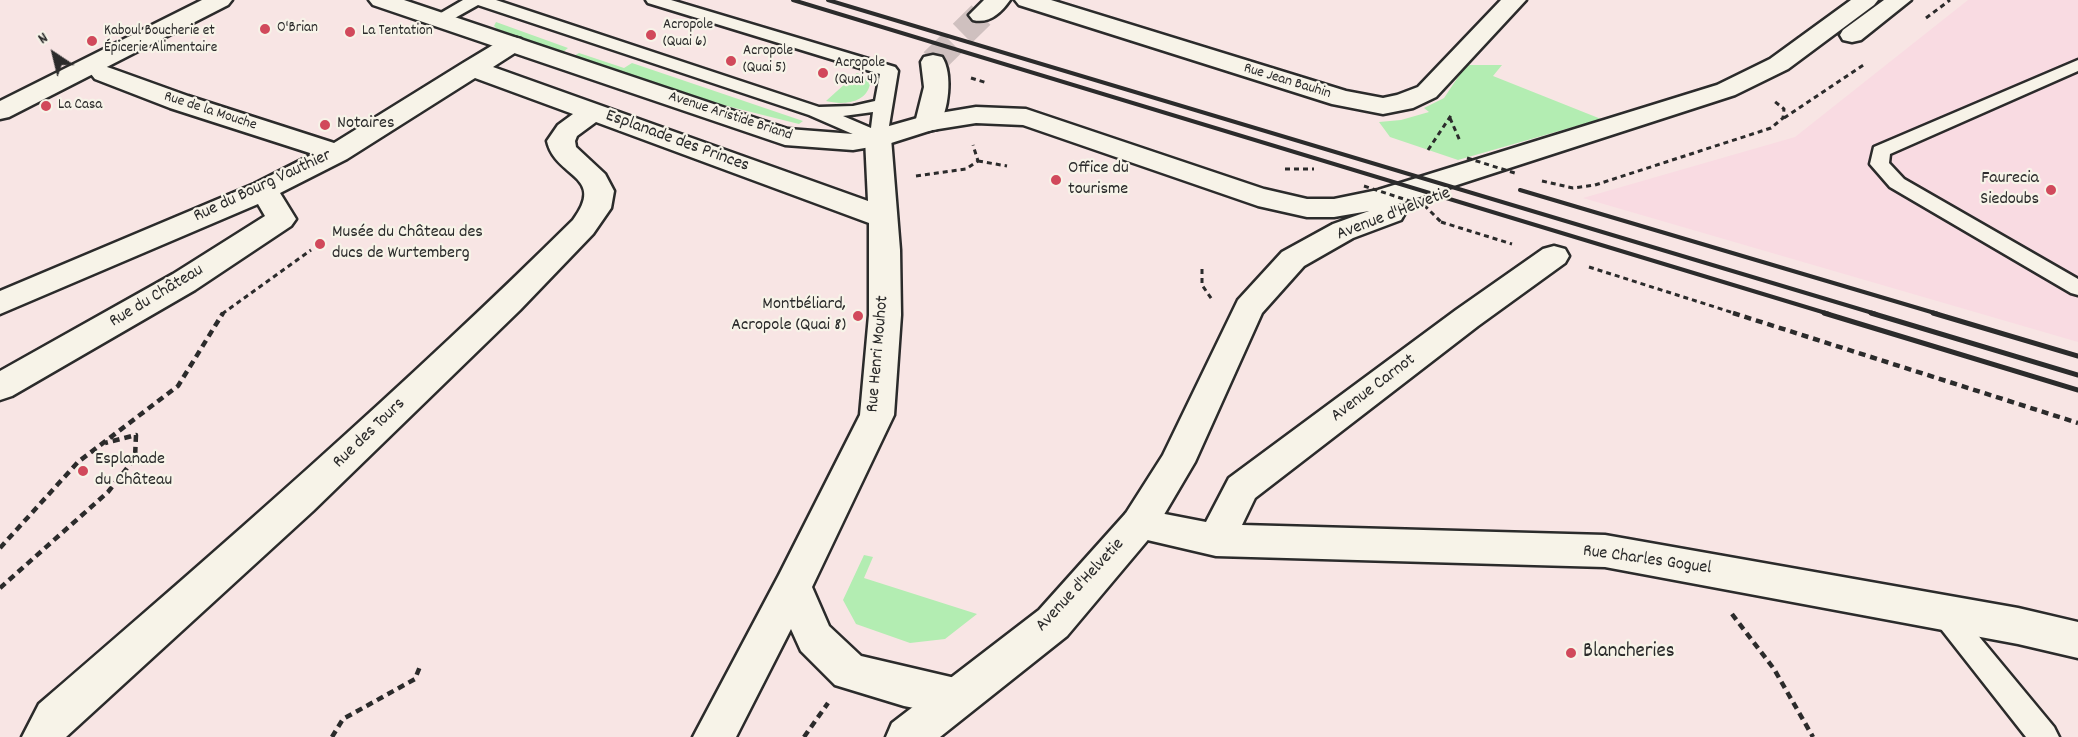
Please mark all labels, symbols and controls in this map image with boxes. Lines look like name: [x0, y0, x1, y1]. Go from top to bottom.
place label: Acropole (Quai 6): [663, 17, 713, 52]
place label: O'Brian: [277, 20, 318, 38]
marker: O'Brian: [258, 22, 272, 36]
place label: Kaboul Boucherie et Épicerie Alimentaire: [104, 23, 217, 58]
place label: La Tentation: [362, 23, 433, 41]
north arrow: [24, 24, 84, 84]
marker: La Tentation: [343, 25, 357, 39]
text: N: [34, 27, 53, 51]
marker: Acropole (Quai 6): [644, 28, 658, 42]
marker: Kaboul Boucherie et Épicerie Alimentaire: [85, 34, 99, 48]
place label: Acropole (Quai 5): [743, 43, 793, 78]
marker: Acropole (Quai 5): [724, 54, 738, 68]
place label: Acropole (Quai 4): [835, 55, 885, 90]
street label: Rue Jean Bauhin: [1241, 60, 1333, 104]
marker: Acropole (Quai 4): [816, 66, 830, 80]
street label: Avenue Aristide Briand: [666, 88, 794, 146]
street label: Rue de la Mouche: [161, 89, 259, 135]
place label: La Casa: [58, 97, 102, 115]
marker: La Casa: [39, 99, 53, 113]
street label: Esplanade des Princes: [602, 106, 752, 178]
place label: Notaires: [337, 114, 394, 136]
marker: Notaires: [318, 118, 332, 132]
street label: Rue du Bourg Vauthier: [191, 146, 335, 228]
place label: Office du tourisme: [1068, 159, 1129, 201]
place label: Faurecia Siedoubs: [1980, 169, 2039, 212]
marker: Office du tourisme: [1049, 173, 1063, 187]
street label: Avenue d'Helvetie: [1334, 183, 1454, 247]
marker: Faurecia Siedoubs: [2044, 183, 2058, 197]
place label: Musée du Château des ducs de Wurtemberg: [332, 223, 483, 266]
marker: Musée du Château des ducs de Wurtemberg: [313, 237, 327, 251]
street label: Rue du Château: [106, 261, 208, 333]
place label: Montbéliard, Acropole (Quai 8): [731, 295, 846, 338]
street label: Rue Henri Mouhot: [863, 295, 895, 413]
marker: Montbéliard, Acropole (Quai 8): [851, 309, 865, 323]
street label: Avenue Carnot: [1327, 350, 1421, 428]
street label: Rue des Tours: [329, 394, 411, 474]
place label: Esplanade du Château: [95, 450, 172, 492]
marker: Esplanade du Château: [76, 464, 90, 478]
street label: Avenue d'Helvetie: [1032, 535, 1130, 637]
street label: Rue Charles Goguel: [1581, 541, 1713, 581]
place label: Blancheries: [1583, 640, 1675, 666]
marker: Blancheries: [1564, 646, 1578, 660]

